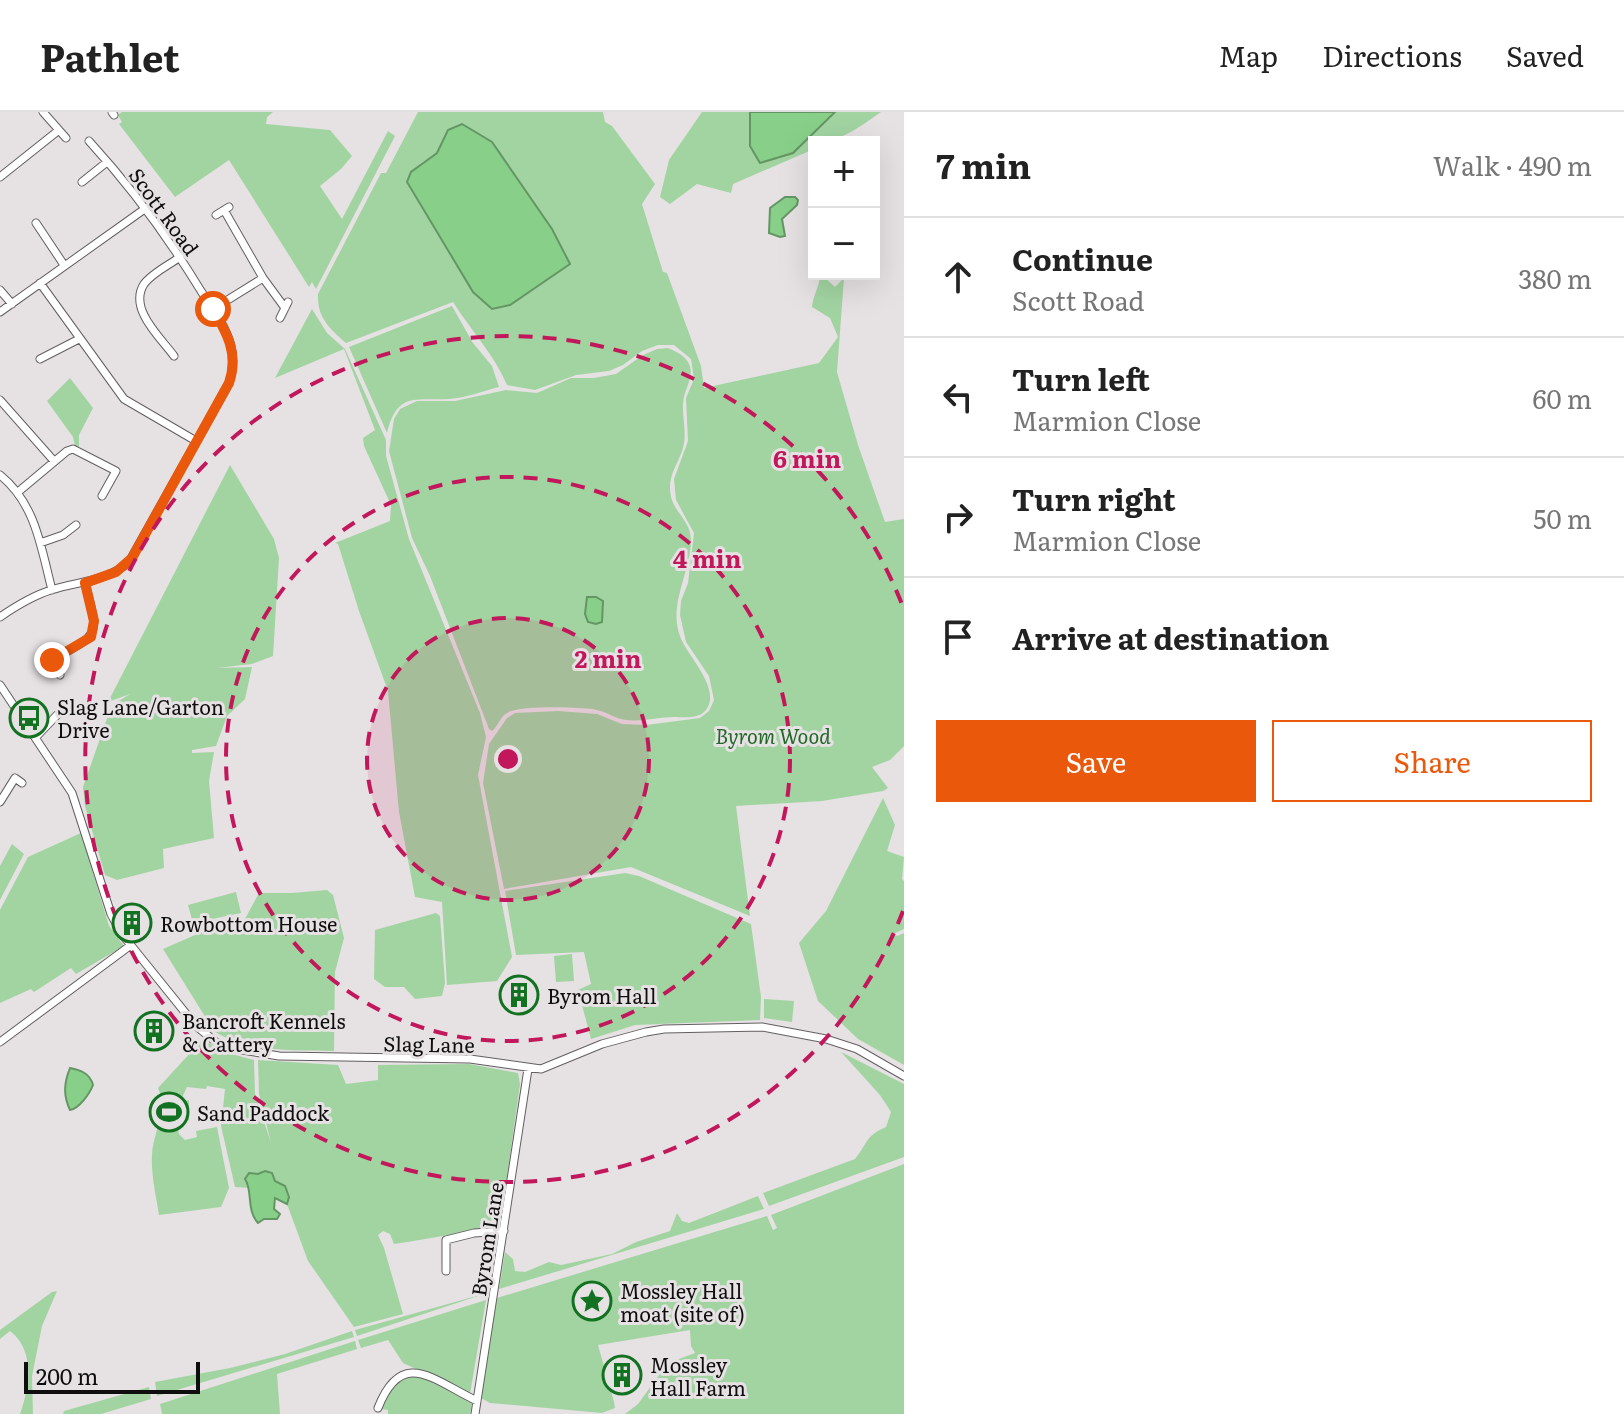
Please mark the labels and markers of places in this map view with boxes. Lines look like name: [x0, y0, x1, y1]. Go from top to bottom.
place label: Slag Lane/Garton Drive: [57, 691, 224, 744]
bus stop icon: Slag Lane/Garton Drive: [8, 697, 50, 739]
centre of rings: [494, 745, 522, 773]
building icon: Rowbottom House: [111, 902, 153, 944]
place label: Rowbottom House: [160, 908, 337, 938]
building icon: Byrom Hall: [498, 974, 540, 1016]
place label: Byrom Hall: [547, 980, 657, 1010]
place label: Bancroft Kennels & Cattery: [182, 1005, 345, 1058]
building icon: Bancroft Kennels & Cattery: [133, 1010, 175, 1052]
sports icon: Sand Paddock: [148, 1091, 190, 1133]
place label: Sand Paddock: [197, 1097, 330, 1127]
place label: Mossley Hall moat (site of): [620, 1275, 745, 1328]
place icon: Mossley Hall moat (site of): [571, 1280, 613, 1322]
place label: Mossley Hall Farm: [650, 1349, 746, 1402]
building icon: Mossley Hall Farm: [601, 1354, 643, 1396]

